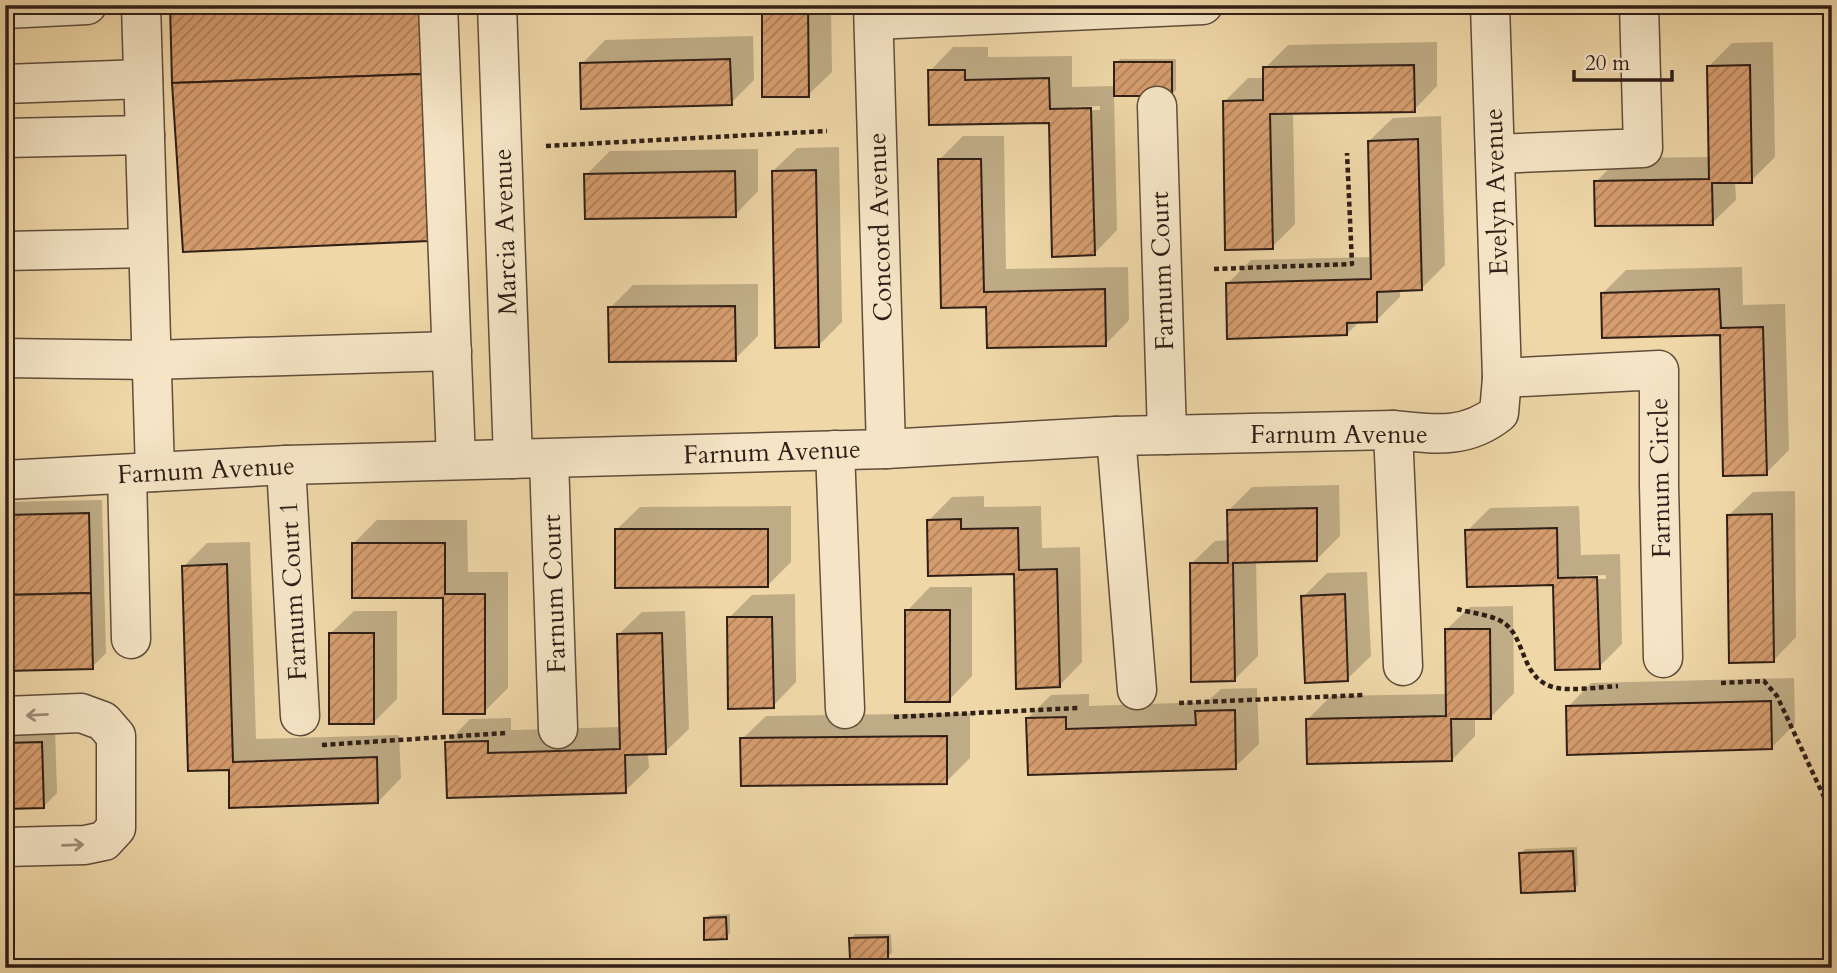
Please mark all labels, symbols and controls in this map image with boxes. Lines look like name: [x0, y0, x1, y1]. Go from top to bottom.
scale bar: [1574, 38, 1672, 82]
text: 20 m: [1585, 49, 1630, 78]
street label: Evelyn Avenue: [1476, 108, 1516, 276]
street label: Concord Avenue: [859, 132, 901, 322]
street label: Marcia Avenue: [485, 148, 525, 316]
street label: Farnum Court: [1142, 191, 1182, 351]
street label: Farnum Circle: [1641, 397, 1679, 559]
street label: Farnum Avenue: [1250, 417, 1428, 452]
street label: Farnum Avenue: [683, 431, 861, 473]
street label: Farnum Avenue: [116, 448, 296, 492]
street label: Farnum Court 1: [271, 500, 315, 682]
street label: Farnum Court: [534, 514, 574, 674]
one-way arrow: [26, 708, 49, 721]
one-way arrow: [62, 839, 85, 852]

